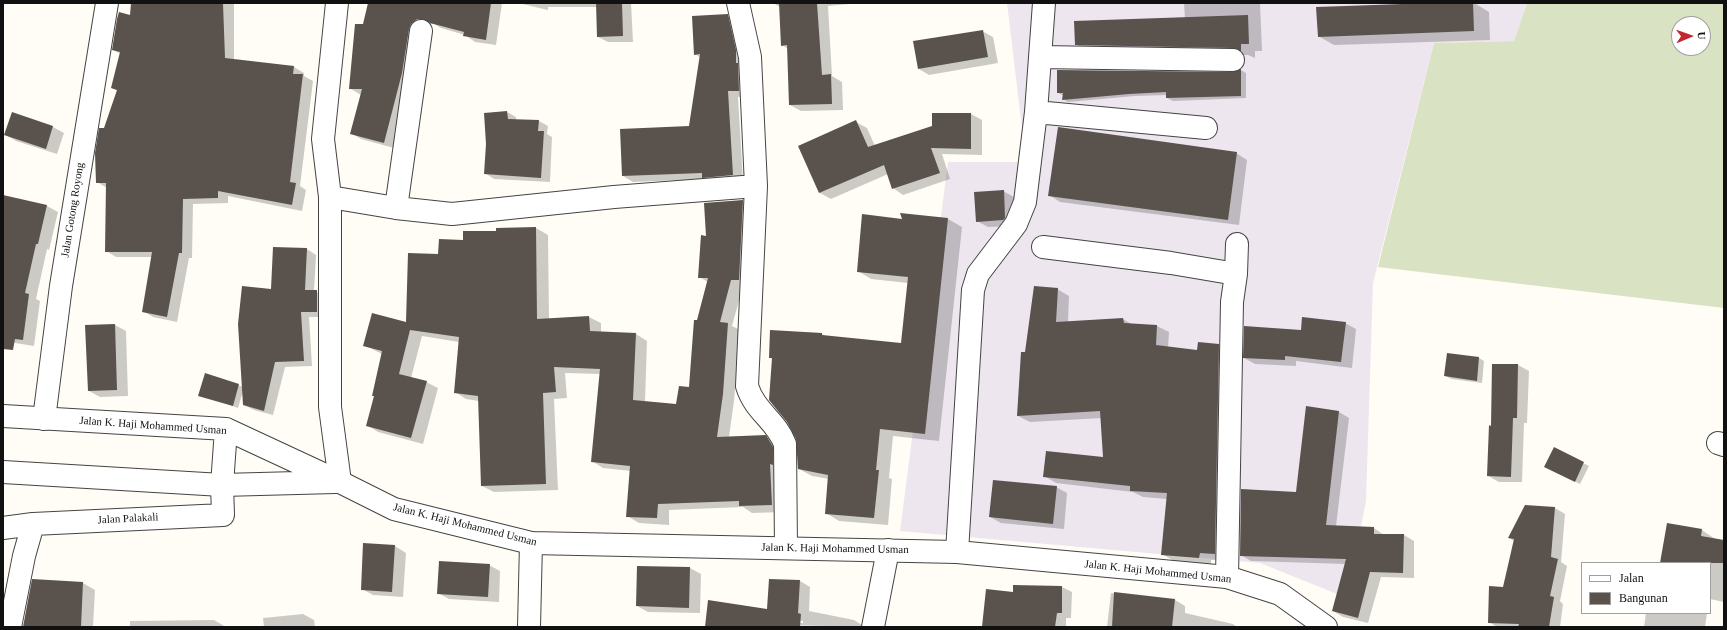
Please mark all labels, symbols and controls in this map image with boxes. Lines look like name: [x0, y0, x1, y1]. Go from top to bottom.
north arrow: [1671, 16, 1711, 56]
text: U: [1696, 31, 1708, 40]
street label: Jalan Gotong Royong: [59, 162, 87, 258]
street label: Jalan K. Haji Mohammed Usman: [79, 414, 227, 438]
street label: Jalan K. Haji Mohammed Usman: [392, 501, 538, 549]
street label: Jalan Palakali: [97, 511, 159, 527]
street label: Jalan K. Haji Mohammed Usman: [761, 541, 909, 557]
street label: Jalan K. Haji Mohammed Usman: [1084, 558, 1232, 586]
legend: [1581, 562, 1711, 614]
text: Jalan: [1619, 571, 1644, 585]
text: Bangunan: [1619, 591, 1668, 605]

